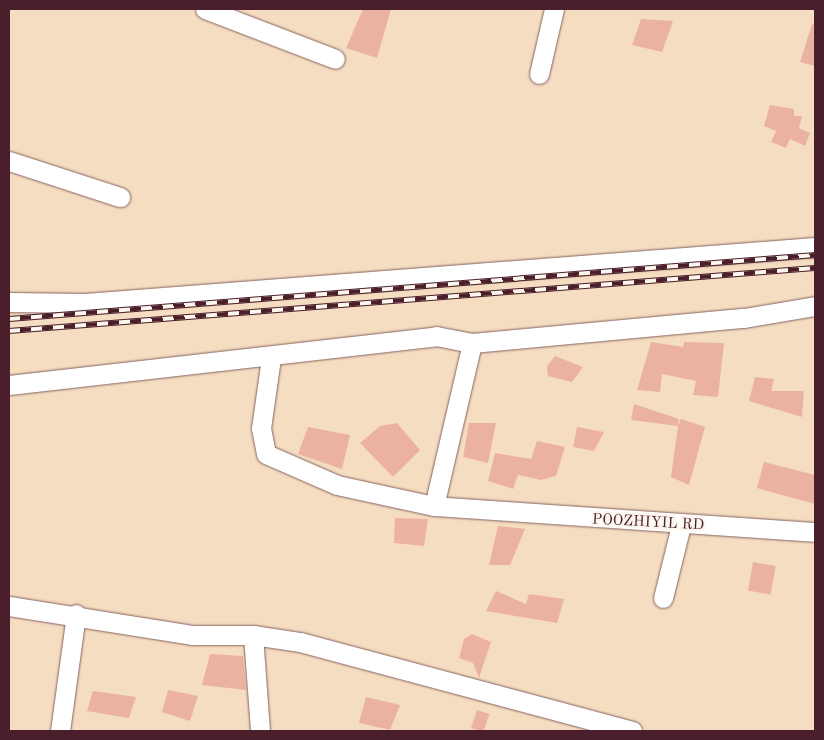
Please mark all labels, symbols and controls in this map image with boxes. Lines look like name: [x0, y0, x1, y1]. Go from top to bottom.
street label: POOZHIYIL RD: [591, 511, 705, 535]

